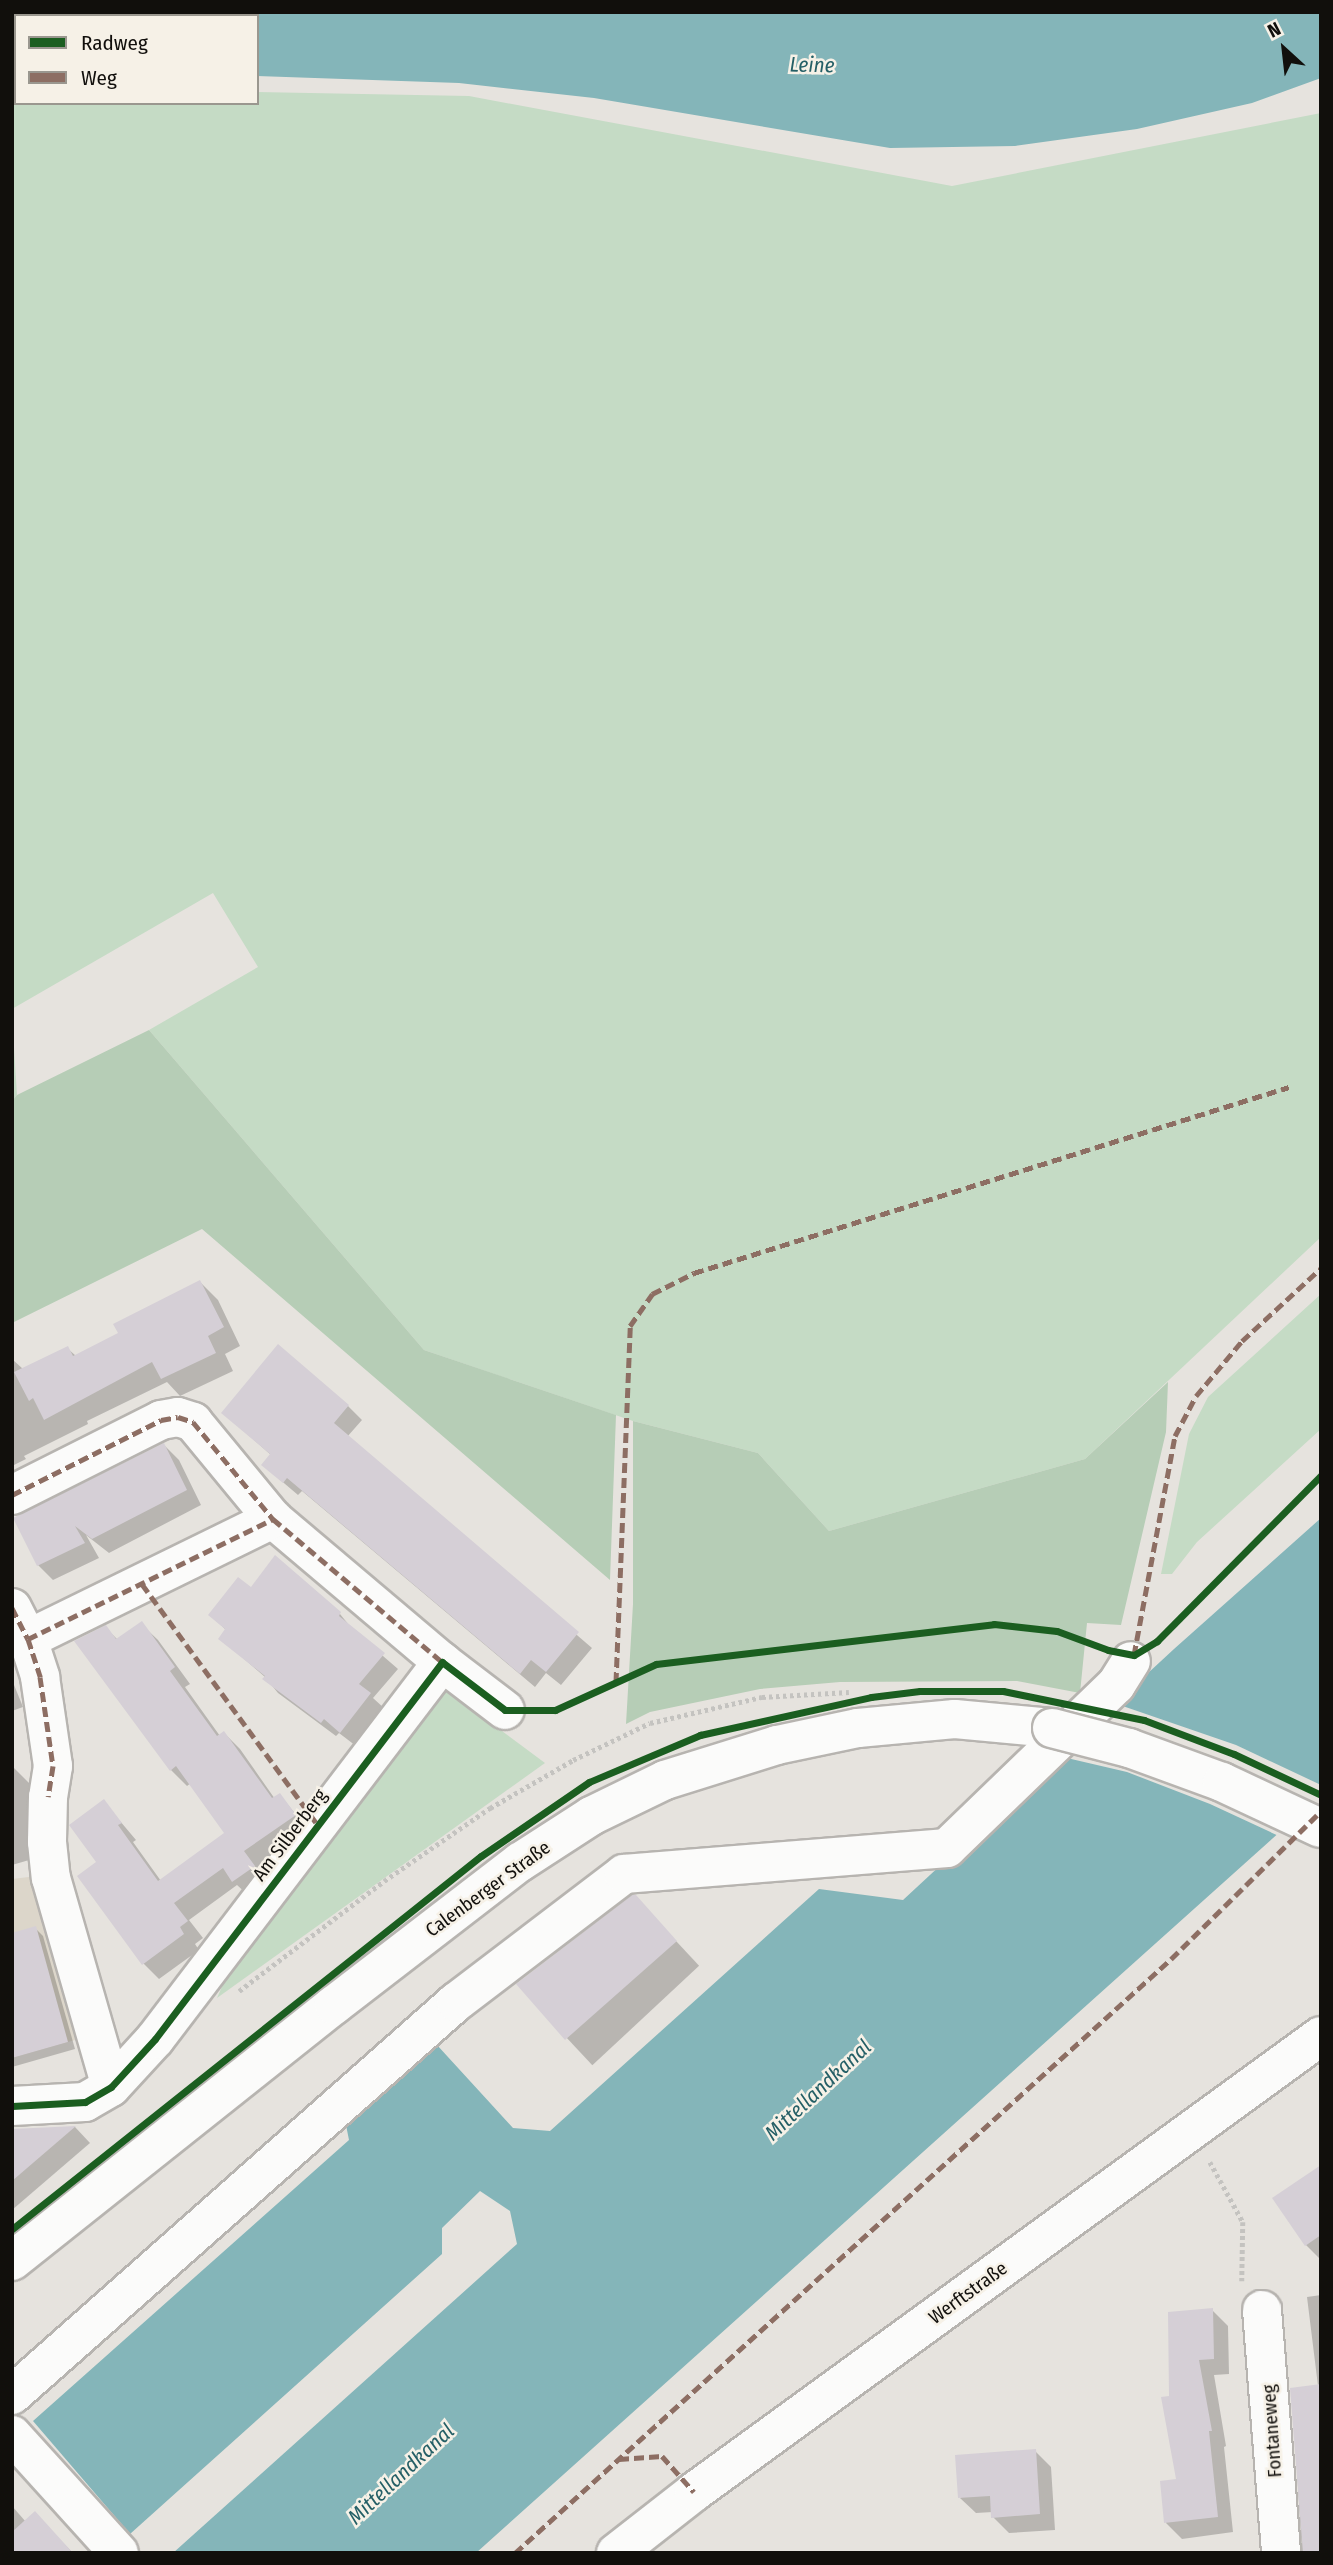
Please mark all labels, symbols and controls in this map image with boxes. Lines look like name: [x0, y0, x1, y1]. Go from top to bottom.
legend: [14, 14, 259, 105]
north arrow: [1249, 14, 1319, 84]
text: N: [1264, 17, 1285, 43]
text: Radweg: [81, 30, 148, 56]
water label: Leine: [789, 52, 835, 78]
text: Weg: [81, 65, 117, 91]
street label: Am Silberberg: [248, 1785, 332, 1885]
street label: Calenberger Straße: [421, 1836, 555, 1942]
water label: Mittellandkanal: [760, 2034, 876, 2146]
street label: Werftstraße: [924, 2257, 1012, 2329]
street label: Fontaneweg: [1257, 2384, 1287, 2478]
water label: Mittellandkanal: [343, 2418, 459, 2530]

